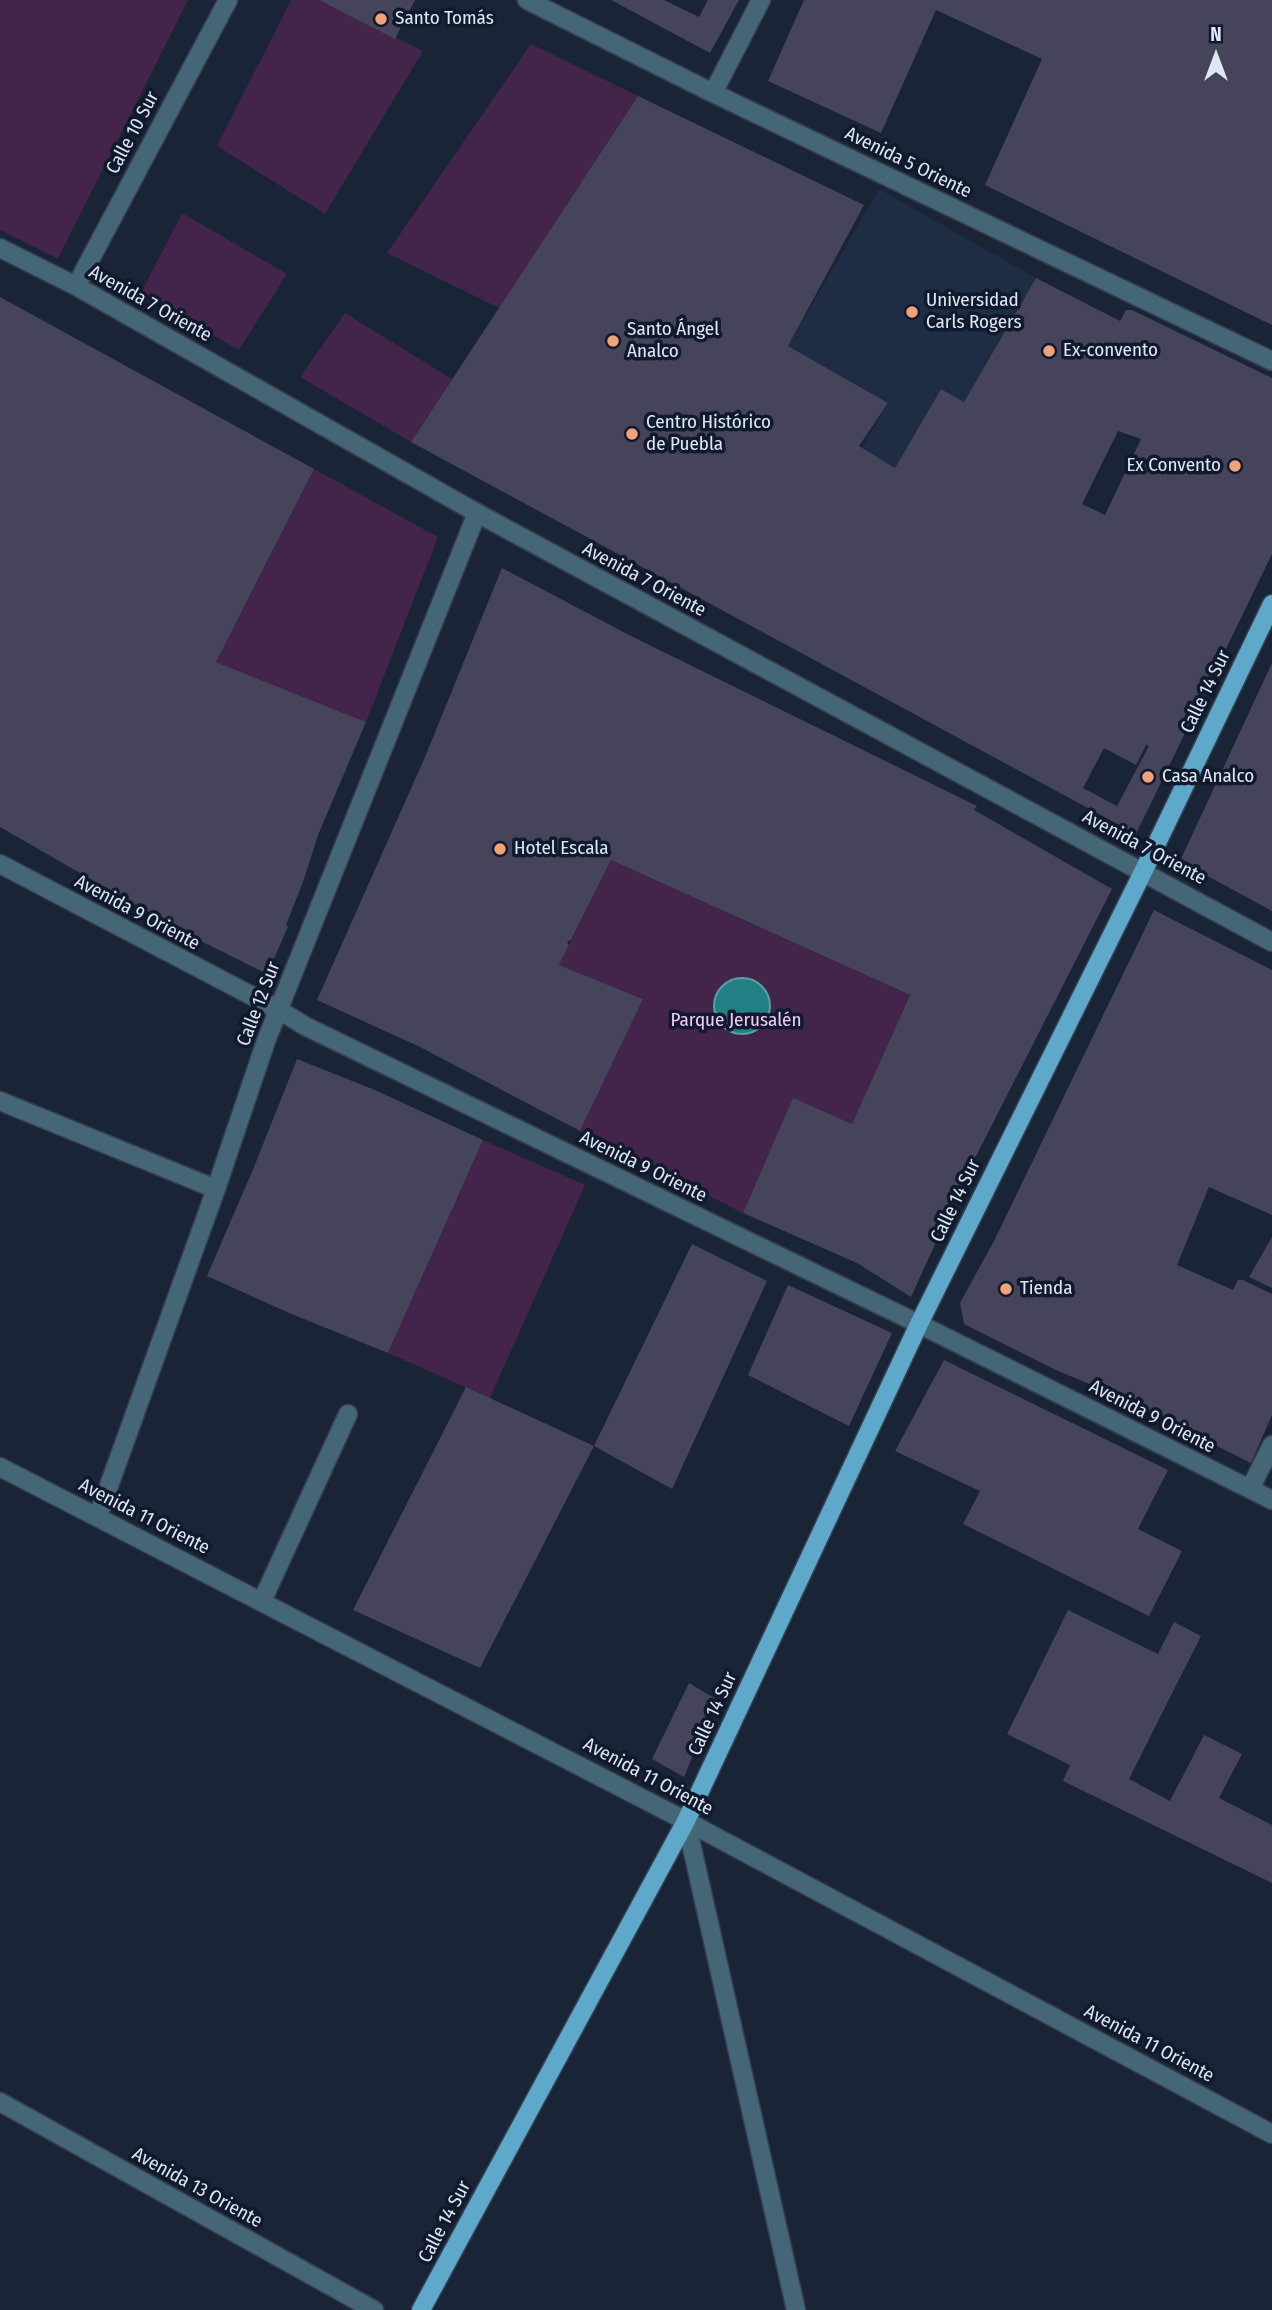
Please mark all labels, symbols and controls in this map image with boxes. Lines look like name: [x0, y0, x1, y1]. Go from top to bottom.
place label: Santo Tomás: [395, 8, 494, 30]
marker: Santo Tomás: [373, 11, 389, 27]
north arrow: [1181, 21, 1251, 91]
text: N: [1210, 23, 1222, 46]
street label: Calle 10 Sur: [102, 88, 164, 178]
street label: Avenida 5 Oriente: [841, 123, 975, 203]
street label: Avenida 7 Oriente: [85, 261, 215, 347]
place label: Universidad Carls Rogers: [926, 290, 1022, 334]
marker: Universidad Carls Rogers: [904, 304, 920, 320]
place label: Santo Ángel Analco: [627, 319, 719, 363]
marker: Santo Ángel Analco: [605, 333, 621, 349]
place label: Ex-convento: [1063, 340, 1158, 362]
marker: Ex-convento: [1041, 343, 1057, 359]
place label: Centro Histórico de Puebla: [646, 412, 771, 456]
marker: Centro Histórico de Puebla: [624, 426, 640, 442]
place label: Ex Convento: [1126, 455, 1221, 477]
marker: Ex Convento: [1227, 458, 1243, 474]
street label: Avenida 7 Oriente: [578, 538, 710, 622]
street label: Calle 14 Sur: [1176, 647, 1236, 737]
place label: Casa Analco: [1162, 766, 1254, 788]
marker: Casa Analco: [1140, 769, 1156, 785]
street label: Avenida 7 Oriente: [1078, 806, 1210, 890]
place label: Hotel Escala: [514, 838, 609, 860]
marker: Hotel Escala: [492, 841, 508, 857]
street label: Avenida 9 Oriente: [71, 870, 203, 956]
street label: Calle 12 Sur: [232, 959, 286, 1049]
park label: Parque Jerusalén: [671, 1010, 801, 1032]
street label: Avenida 9 Oriente: [576, 1126, 710, 1208]
street label: Calle 14 Sur: [926, 1156, 986, 1246]
place label: Tienda: [1020, 1278, 1072, 1300]
marker: Tienda: [998, 1281, 1014, 1297]
street label: Avenida 9 Oriente: [1085, 1375, 1219, 1459]
street label: Avenida 11 Oriente: [75, 1474, 213, 1560]
street label: Calle 14 Sur: [684, 1669, 742, 1759]
street label: Avenida 11 Oriente: [579, 1733, 717, 1821]
street label: Avenida 11 Oriente: [1080, 2000, 1218, 2088]
street label: Avenida 13 Oriente: [128, 2143, 266, 2233]
street label: Calle 14 Sur: [414, 2177, 476, 2267]

